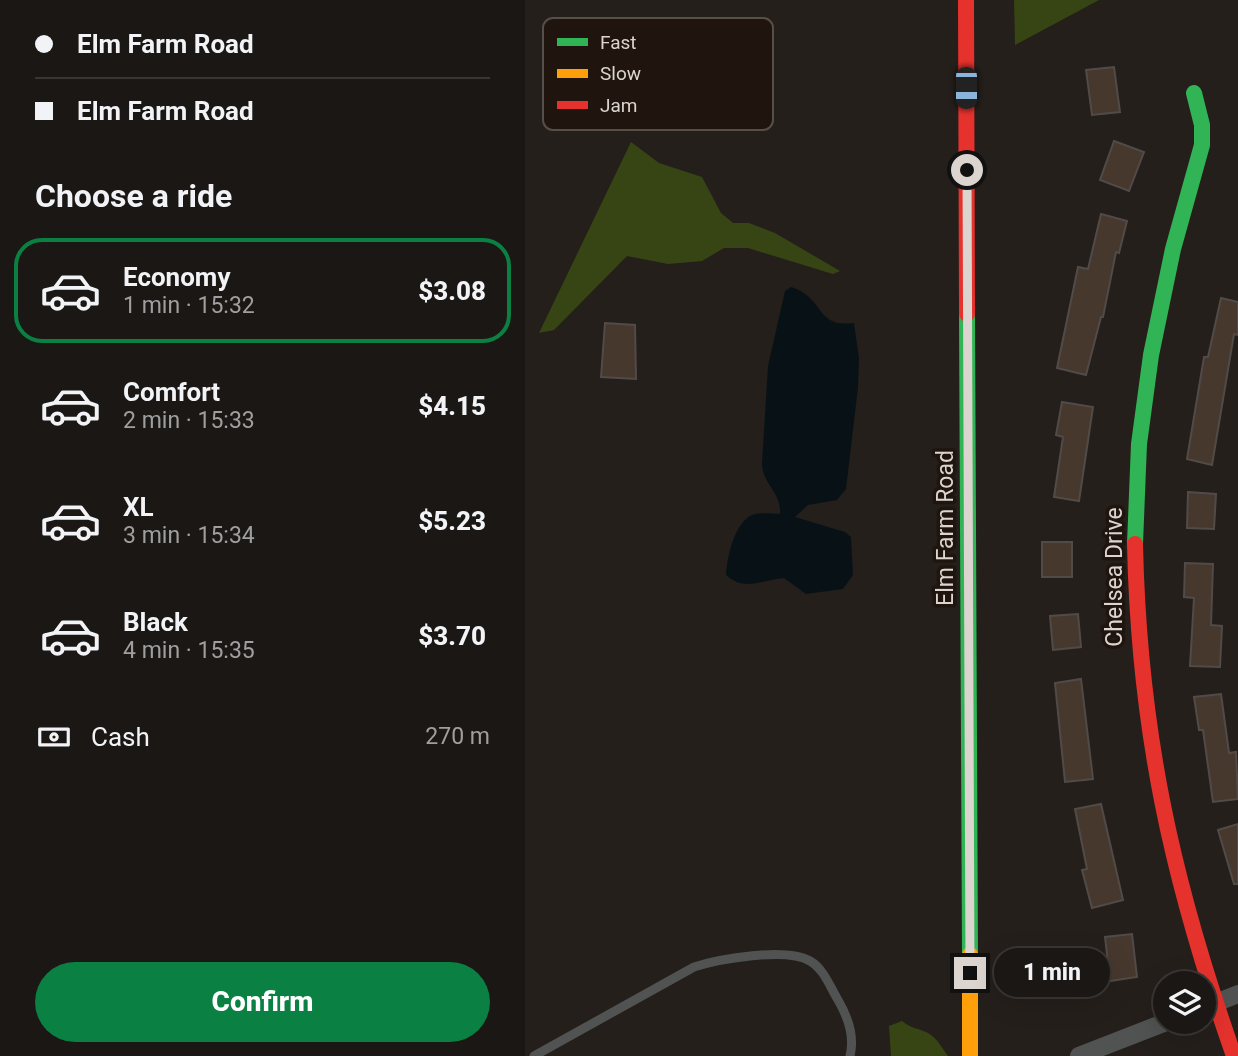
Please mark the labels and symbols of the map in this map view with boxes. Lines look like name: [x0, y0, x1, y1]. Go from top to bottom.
legend: [543, 18, 773, 130]
text: Fast: [600, 31, 637, 54]
text: Slow: [600, 62, 641, 85]
car: [956, 67, 977, 109]
text: Jam: [600, 94, 637, 117]
route start: [951, 154, 983, 186]
street label: Elm Farm Road: [932, 450, 959, 606]
street label: Chelsea Drive: [1101, 507, 1128, 647]
callout: 1 min: [995, 948, 1110, 998]
route end: [954, 957, 986, 989]

